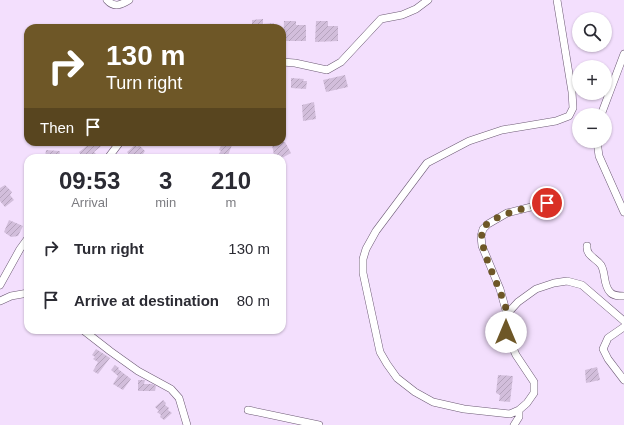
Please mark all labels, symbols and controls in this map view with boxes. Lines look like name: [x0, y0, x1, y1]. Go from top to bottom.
map controls: [572, 12, 612, 148]
button: search: [572, 12, 612, 52]
icon: right: [40, 40, 92, 92]
text: 130 m: [106, 40, 185, 71]
button: +: [572, 60, 612, 100]
text: Turn right: [106, 73, 182, 93]
button: −: [572, 108, 612, 148]
icon: arrive: [82, 116, 104, 138]
text: Then: [40, 119, 74, 136]
text: 09:53: [59, 167, 120, 194]
text: 3: [159, 167, 172, 194]
text: 210: [211, 167, 251, 194]
pin: [530, 186, 564, 220]
icon: arrive: [536, 192, 558, 214]
text: Arrival: [71, 195, 108, 210]
text: min: [155, 195, 176, 210]
text: m: [226, 195, 236, 210]
icon: right: [40, 237, 62, 259]
text: Turn right: [74, 240, 144, 257]
text: 130 m: [228, 240, 270, 257]
icon: arrive: [40, 289, 62, 311]
text: Arrive at destination: [74, 292, 219, 309]
text: 80 m: [237, 292, 270, 309]
position arrow: [485, 311, 527, 353]

